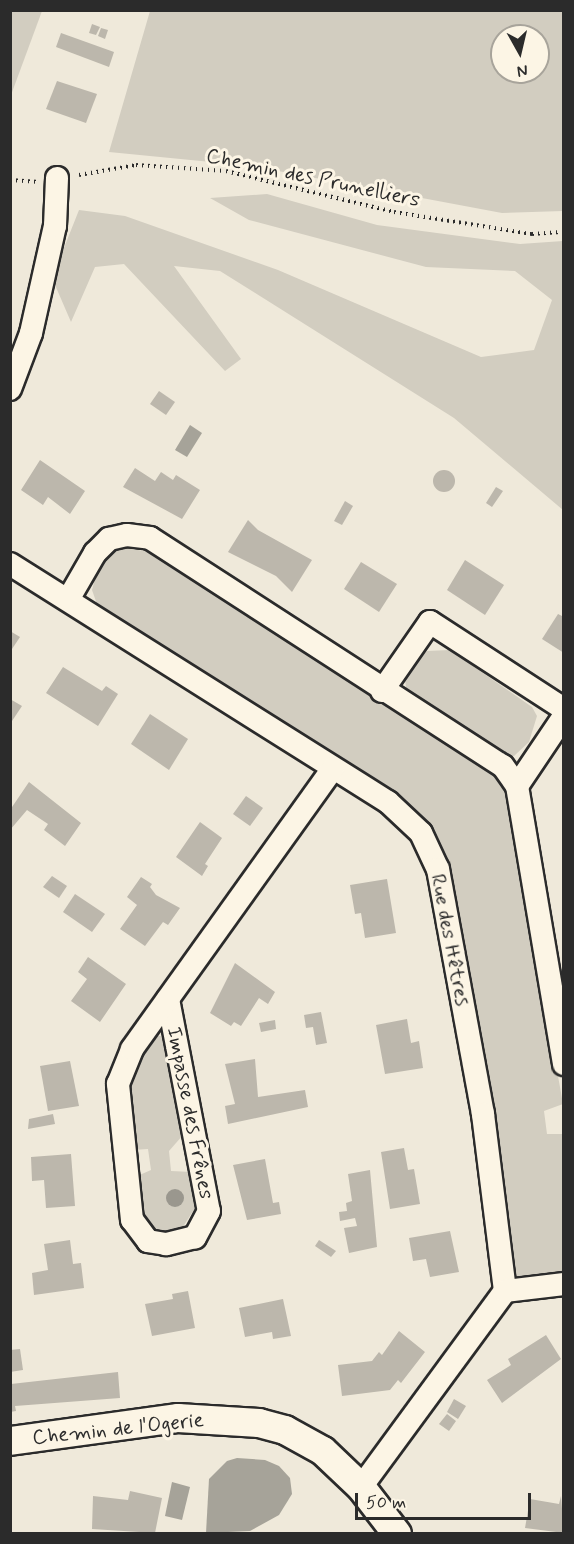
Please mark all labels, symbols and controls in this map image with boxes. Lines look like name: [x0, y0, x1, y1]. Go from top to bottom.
north arrow: [490, 24, 550, 84]
text: N: [516, 59, 529, 81]
street label: Chemin des Prunelliers: [204, 143, 422, 213]
street label: Rue des Hêtres: [425, 872, 475, 1008]
street label: Impasse des Frênes: [161, 1025, 219, 1201]
street label: Chemin de l'Ogerie: [31, 1407, 205, 1451]
scale bar: [358, 1481, 534, 1519]
text: 50 m: [366, 1491, 406, 1515]

